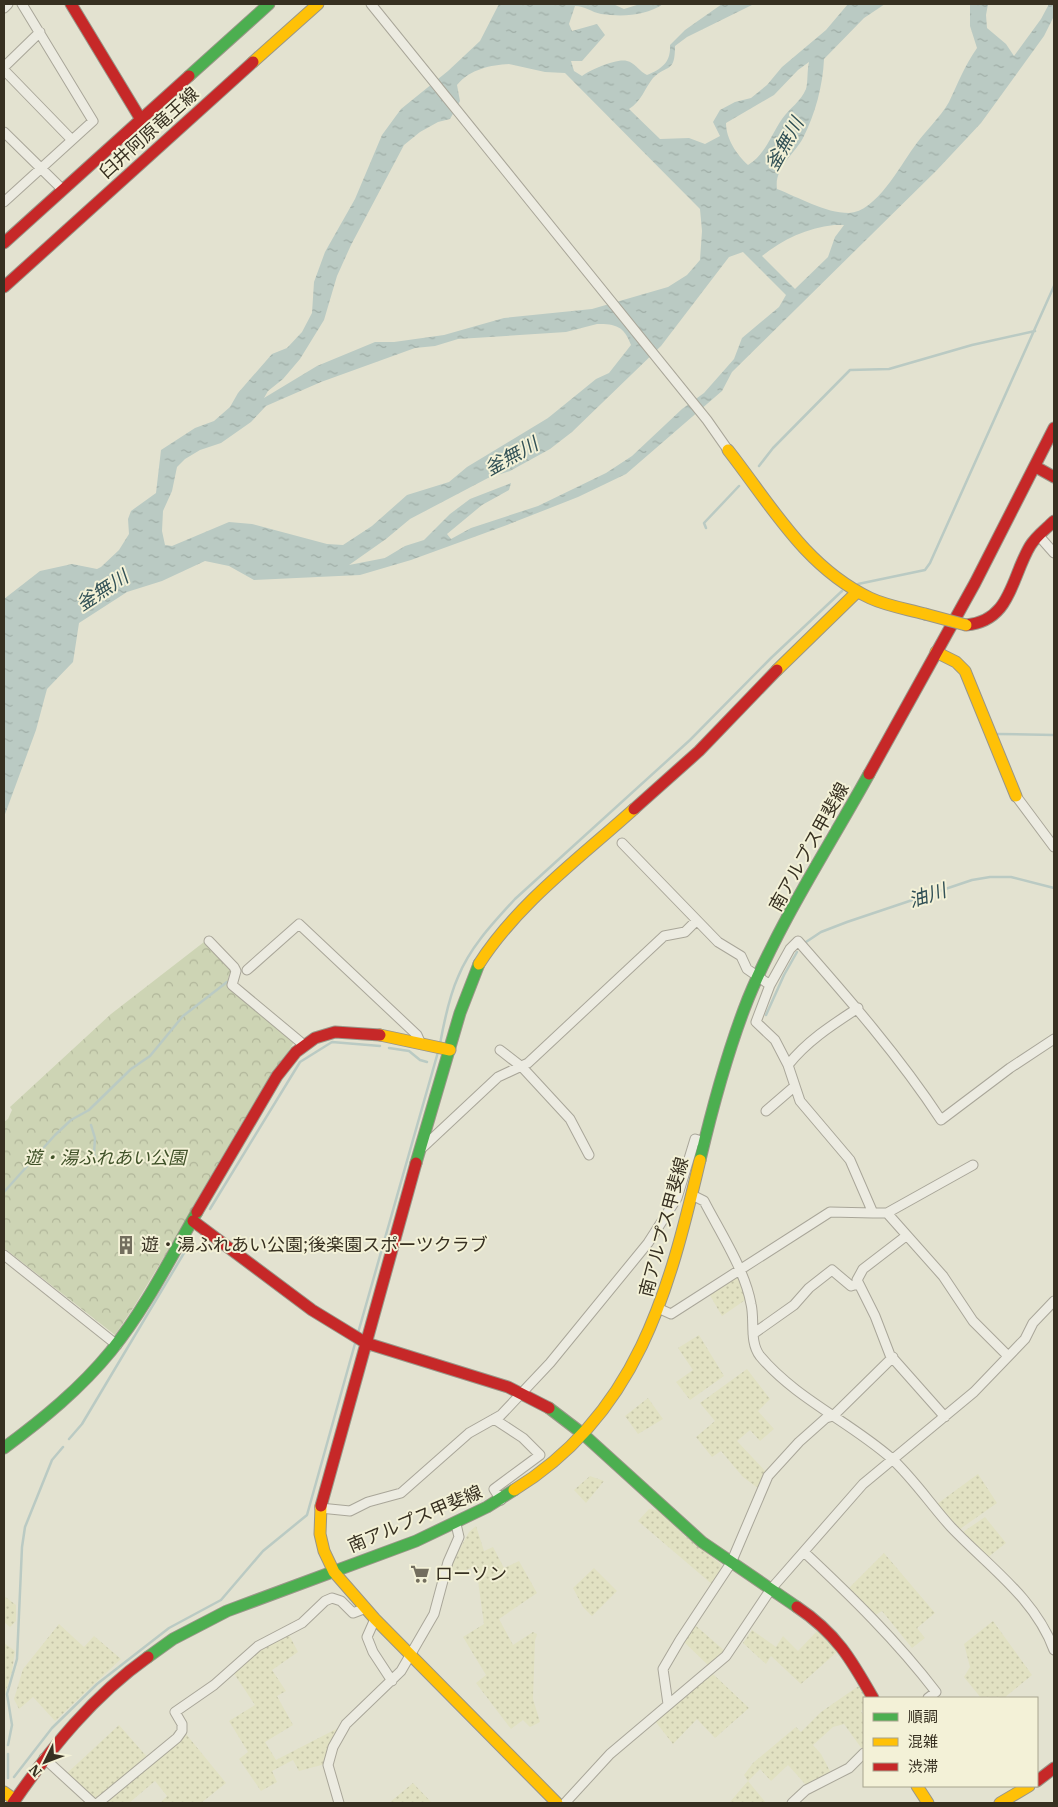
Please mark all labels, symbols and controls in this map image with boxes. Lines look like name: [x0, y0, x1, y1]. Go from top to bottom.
street label: 臼井阿原竜王線: [94, 82, 203, 183]
water label: 釜無川: [760, 112, 809, 175]
water label: 釜無川: [480, 431, 543, 480]
water label: 釜無川: [72, 563, 134, 616]
street label: 南アルプス甲斐線: [764, 778, 853, 915]
water label: 油川: [905, 877, 951, 912]
park label: 遊・湯ふれあい公園: [24, 1146, 189, 1169]
street label: 南アルプス甲斐線: [634, 1154, 693, 1299]
place label: 遊・湯ふれあい公園;後楽園スポーツクラブ: [141, 1233, 488, 1256]
building icon: 遊・湯ふれあい公園;後楽園スポーツクラブ: [115, 1234, 137, 1256]
street label: 南アルプス甲斐線: [344, 1480, 485, 1557]
place label: ローソン: [435, 1562, 507, 1585]
supermarket icon: ローソン: [409, 1563, 431, 1585]
legend: [863, 1697, 1038, 1787]
text: 順調: [908, 1707, 938, 1726]
text: 混雑: [908, 1732, 938, 1751]
north arrow: [20, 1737, 70, 1787]
text: 渋滞: [908, 1757, 938, 1776]
text: N: [25, 1761, 46, 1781]

